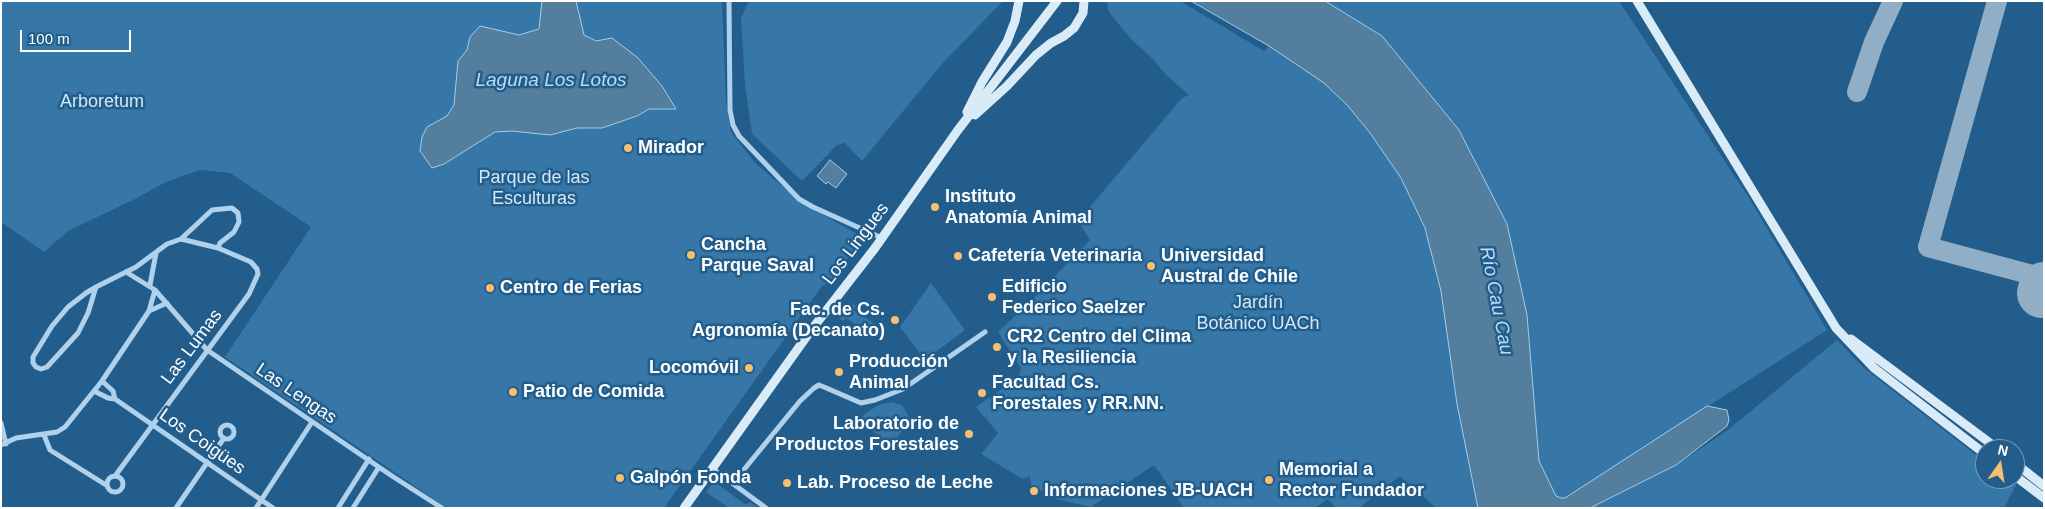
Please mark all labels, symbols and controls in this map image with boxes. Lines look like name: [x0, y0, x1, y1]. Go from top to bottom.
scale bar: [22, 20, 134, 52]
text: 100 m: [28, 30, 70, 47]
water label: Laguna Los Lotos: [475, 70, 627, 92]
park label: Arboretum: [60, 91, 144, 113]
place label: Mirador: [638, 137, 704, 159]
marker: Mirador: [622, 142, 634, 154]
park label: Parque de las Esculturas: [478, 167, 590, 210]
place label: Instituto Anatomía Animal: [945, 186, 1092, 228]
street label: Los Lingues: [818, 199, 894, 289]
marker: Instituto Anatomía Animal: [929, 201, 941, 213]
place label: Cancha Parque Saval: [701, 234, 814, 276]
place label: Cafetería Veterinaria: [968, 245, 1142, 267]
place label: Universidad Austral de Chile: [1161, 245, 1298, 288]
water label: Río Cau Cau: [1474, 245, 1518, 357]
marker: Cancha Parque Saval: [685, 249, 697, 261]
marker: Cafetería Veterinaria: [952, 250, 964, 262]
marker: Universidad Austral de Chile: [1145, 260, 1157, 272]
place label: Edificio Federico Saelzer: [1002, 276, 1145, 318]
place label: Centro de Ferias: [500, 277, 642, 299]
marker: Centro de Ferias: [484, 282, 496, 294]
marker: Edificio Federico Saelzer: [986, 291, 998, 303]
park label: Jardín Botánico UACh: [1196, 292, 1320, 334]
place label: Fac. de Cs. Agronomía (Decanato): [692, 299, 885, 342]
street label: Las Lumas: [157, 305, 227, 389]
marker: Fac. de Cs. Agronomía (Decanato): [889, 314, 901, 326]
place label: CR2 Centro del Clima y la Resiliencia: [1007, 326, 1191, 368]
marker: CR2 Centro del Clima y la Resiliencia: [991, 341, 1003, 353]
place label: Producción Animal: [849, 351, 948, 394]
place label: Locomóvil: [649, 357, 739, 379]
street label: Las Lengas: [251, 359, 341, 429]
marker: Locomóvil: [743, 362, 755, 374]
marker: Producción Animal: [833, 366, 845, 378]
place label: Facultad Cs. Forestales y RR.NN.: [992, 372, 1164, 414]
place label: Patio de Comida: [523, 381, 664, 403]
marker: Patio de Comida: [507, 386, 519, 398]
marker: Facultad Cs. Forestales y RR.NN.: [976, 387, 988, 399]
street label: Los Coigües: [155, 404, 249, 480]
place label: Laboratorio de Productos Forestales: [775, 413, 959, 456]
marker: Laboratorio de Productos Forestales: [963, 428, 975, 440]
north arrow: [1975, 439, 2025, 489]
text: N: [1996, 441, 2010, 459]
place label: Memorial a Rector Fundador: [1279, 459, 1424, 502]
place label: Galpón Fonda: [630, 467, 751, 489]
marker: Galpón Fonda: [614, 472, 626, 484]
place label: Lab. Proceso de Leche: [797, 472, 993, 494]
marker: Memorial a Rector Fundador: [1263, 474, 1275, 486]
marker: Lab. Proceso de Leche: [781, 477, 793, 489]
place label: Informaciones JB-UACH: [1044, 480, 1253, 502]
marker: Informaciones JB-UACH: [1028, 485, 1040, 497]

